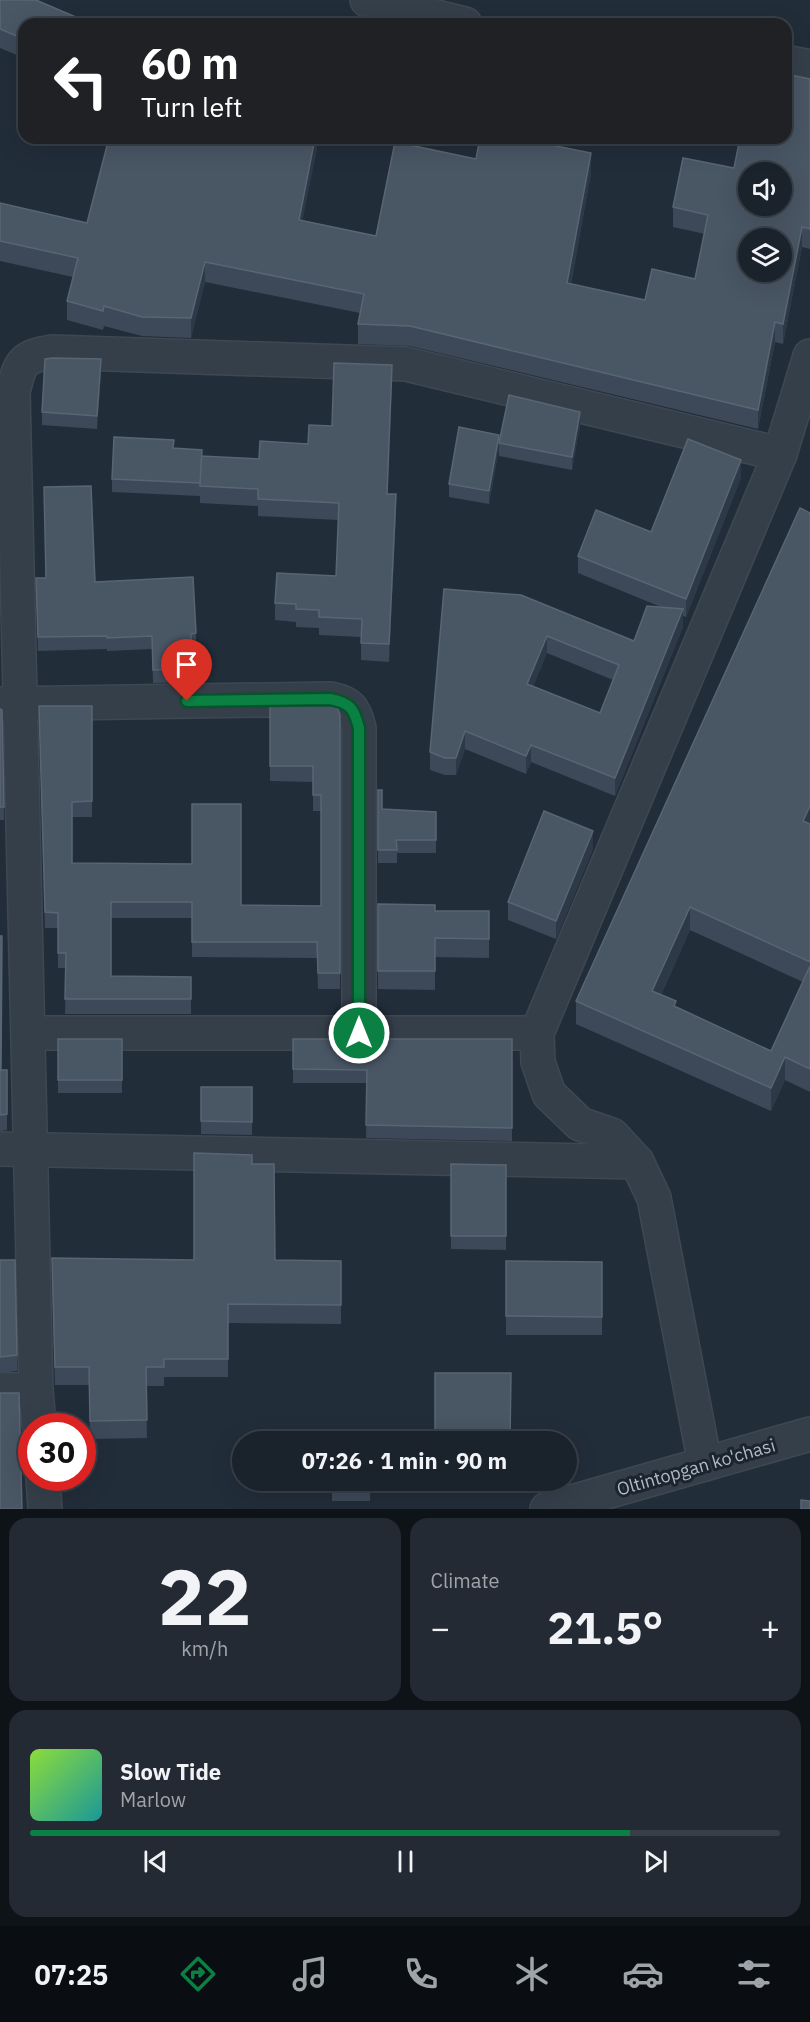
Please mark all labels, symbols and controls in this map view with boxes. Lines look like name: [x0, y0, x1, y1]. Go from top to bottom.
text: 60 m: [141, 36, 239, 91]
icon: left: [42, 42, 120, 120]
text: Turn left: [141, 89, 242, 124]
map controls: [738, 162, 792, 282]
button: sound: [738, 162, 792, 216]
button: layers: [738, 228, 792, 282]
pin: [161, 639, 212, 701]
icon: arrive: [170, 648, 203, 681]
position arrow: [327, 1001, 391, 1065]
speed limit sign: 30: [18, 1413, 96, 1491]
street label: Oltintopgan ko'chasi: [614, 1433, 778, 1501]
text: 07:26 · 1 min · 90 m: [302, 1446, 507, 1475]
text: 22: [158, 1545, 252, 1646]
text: Climate: [431, 1567, 499, 1594]
text: 21.5°: [547, 1598, 663, 1656]
text: −: [431, 1606, 450, 1649]
text: +: [760, 1606, 780, 1649]
text: km/h: [181, 1635, 228, 1662]
text: Slow Tide: [120, 1757, 221, 1786]
text: Marlow: [120, 1786, 186, 1813]
icon: previous: [139, 1845, 172, 1878]
icon: pause: [389, 1845, 422, 1878]
icon: next: [639, 1845, 672, 1878]
icon: directions: [177, 1953, 219, 1995]
icon: music: [289, 1953, 331, 1995]
icon: phone: [400, 1953, 442, 1995]
icon: climate: [511, 1953, 553, 1995]
icon: car: [622, 1953, 664, 1995]
icon: filters: [733, 1953, 775, 1995]
text: 07:25: [35, 1957, 108, 1992]

